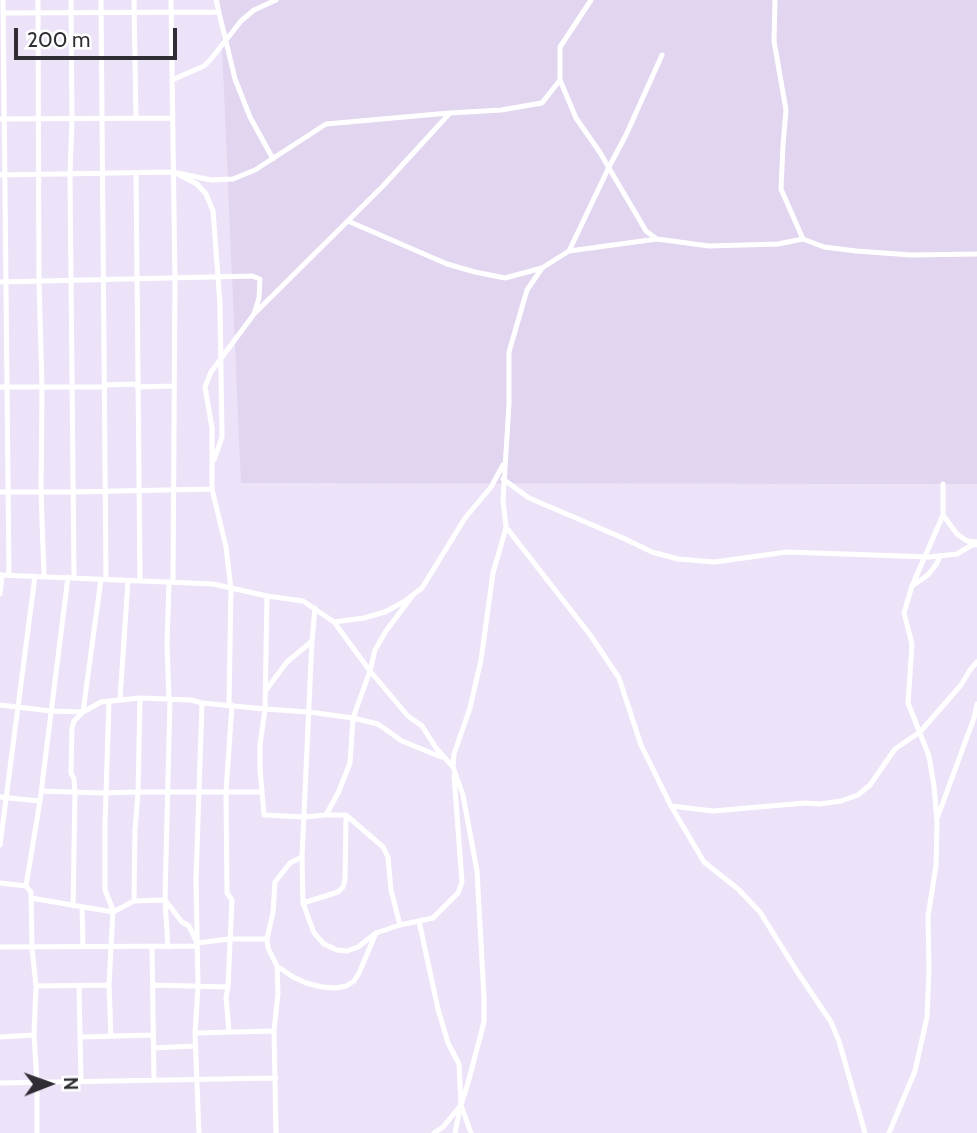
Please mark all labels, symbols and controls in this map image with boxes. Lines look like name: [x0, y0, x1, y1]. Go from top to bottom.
scale bar: [18, 14, 180, 58]
text: 200 m: [27, 27, 90, 52]
north arrow: [14, 1049, 84, 1119]
text: N: [59, 1077, 82, 1091]

